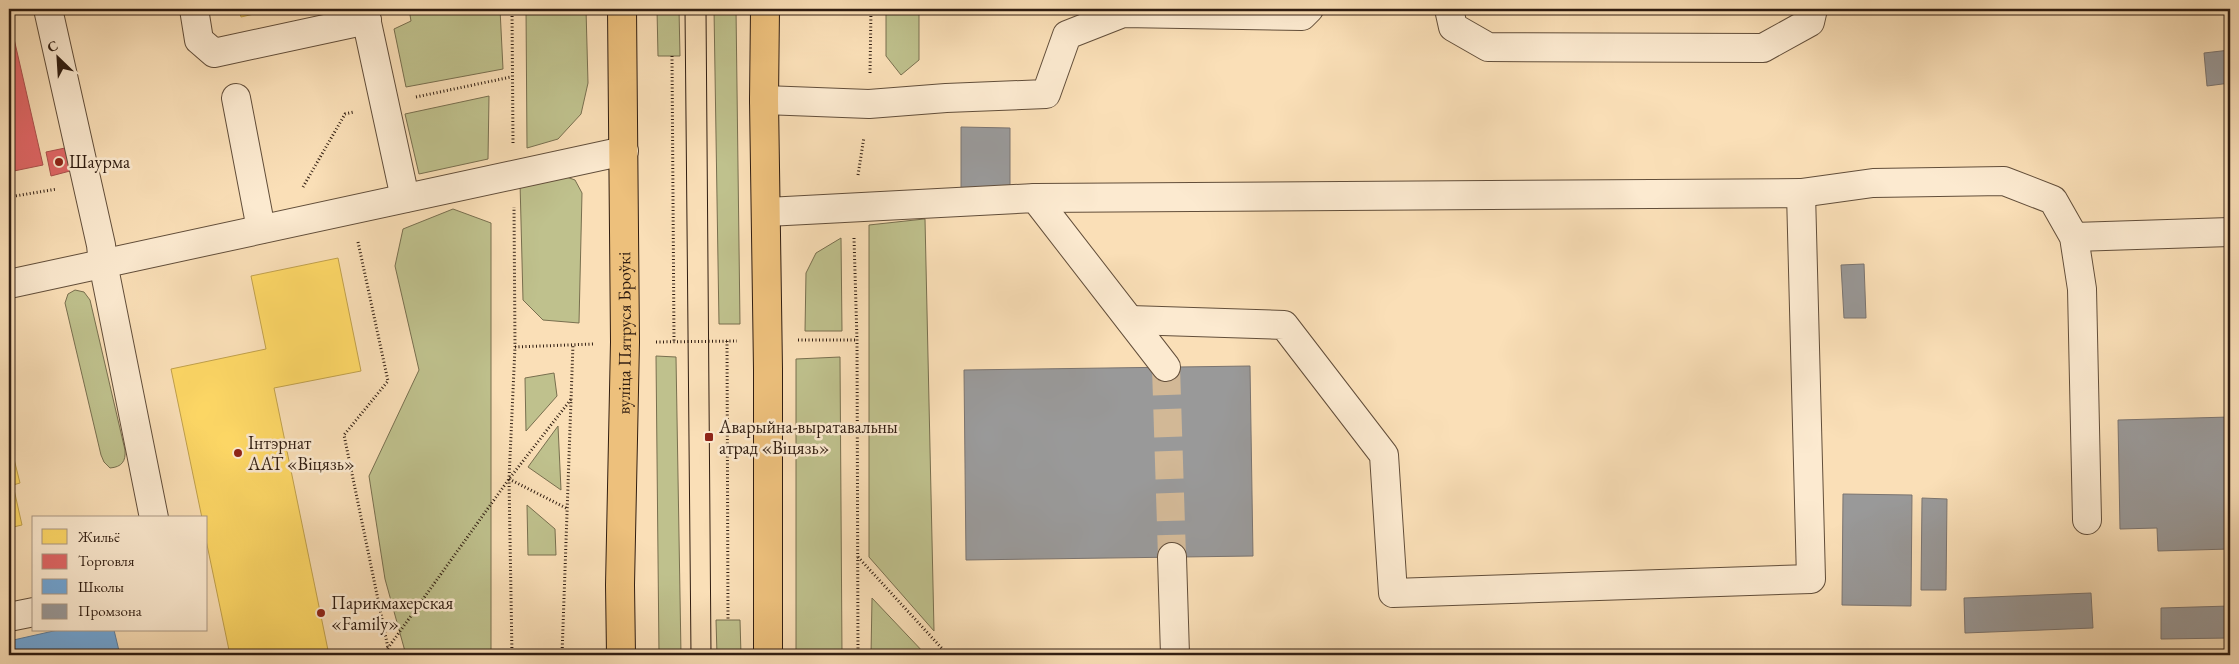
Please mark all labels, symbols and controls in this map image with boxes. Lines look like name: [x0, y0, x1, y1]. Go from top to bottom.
north arrow: [32, 32, 82, 82]
text: С: [44, 36, 61, 56]
place label: Шаурма: [69, 150, 131, 173]
marker: Шаурма: [53, 156, 65, 168]
street label: вуліца Пятруся Броўкі: [612, 251, 636, 415]
place label: Аварыйна-выратавальны атрад «Віцязь»: [718, 415, 898, 459]
place label: Інтэрнат ААТ «Віцязь»: [247, 431, 355, 475]
marker: Аварыйна-выратавальны атрад «Віцязь»: [703, 431, 715, 443]
marker: Інтэрнат ААТ «Віцязь»: [232, 447, 244, 459]
legend: [32, 516, 208, 632]
text: Жильё: [77, 527, 120, 546]
text: Торговля: [78, 551, 135, 570]
text: Школы: [78, 577, 124, 596]
place label: Парикмахерская «Family»: [331, 591, 453, 635]
text: Промзона: [78, 601, 142, 620]
marker: Парикмахерская «Family»: [315, 607, 327, 619]

